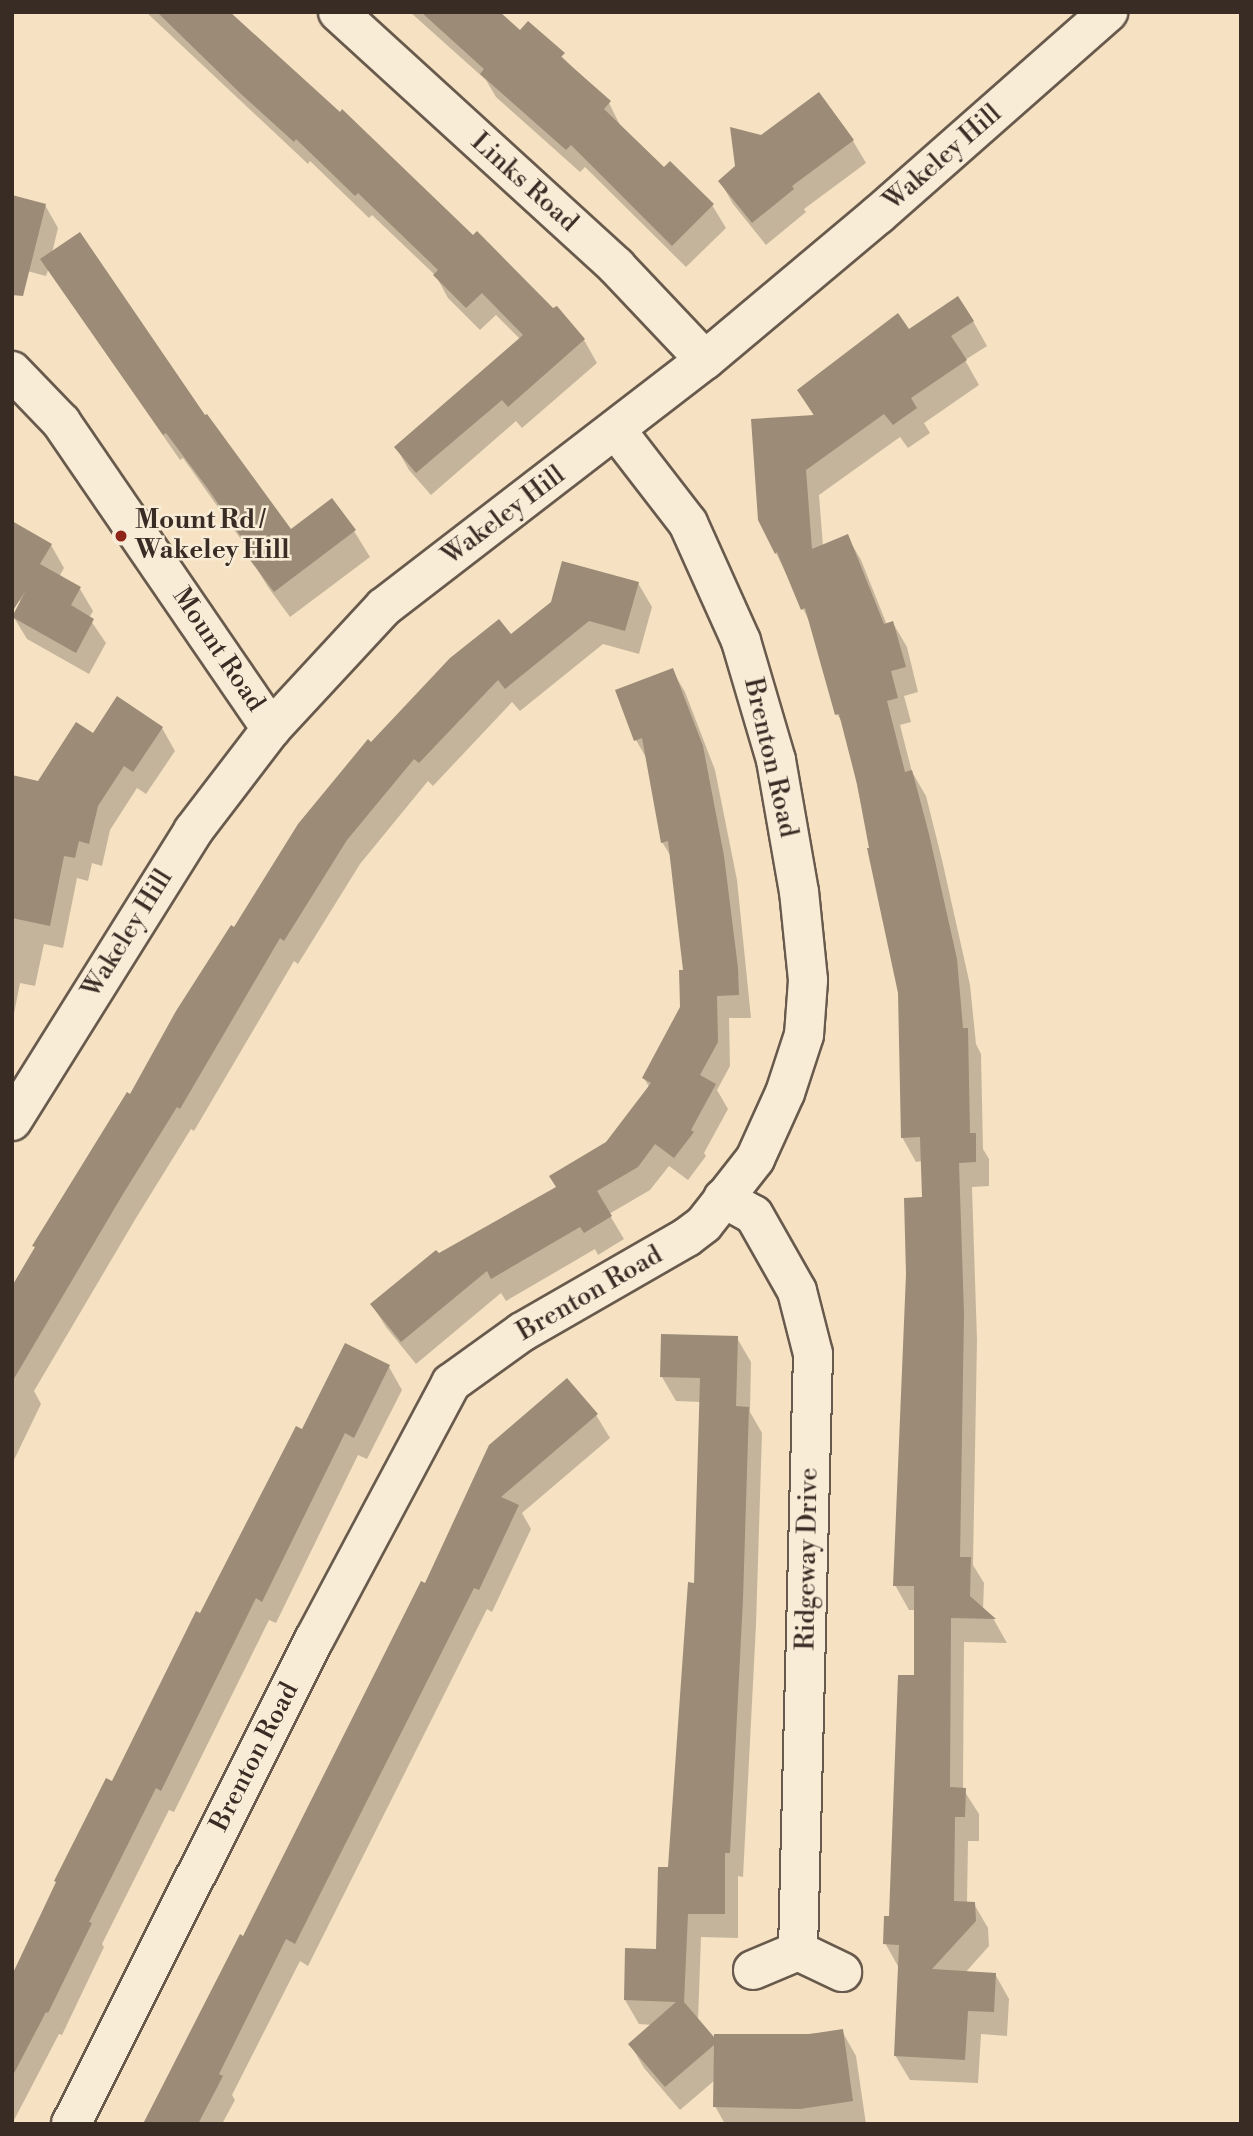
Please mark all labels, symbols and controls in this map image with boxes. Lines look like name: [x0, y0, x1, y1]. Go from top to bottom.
street label: Wakeley Hill: [878, 99, 1008, 217]
street label: Links Road: [464, 127, 584, 239]
street label: Wakeley Hill: [437, 460, 571, 572]
place label: Mount Rd / Wakeley Hill: [135, 505, 290, 566]
marker: Mount Rd / Wakeley Hill: [113, 528, 129, 544]
street label: Mount Road: [165, 582, 271, 718]
street label: Brenton Road: [737, 675, 803, 841]
street label: Wakeley Hill: [76, 864, 180, 1004]
street label: Brenton Road: [512, 1240, 668, 1348]
street label: Ridgeway Drive: [791, 1467, 825, 1651]
street label: Brenton Road: [204, 1677, 306, 1837]

